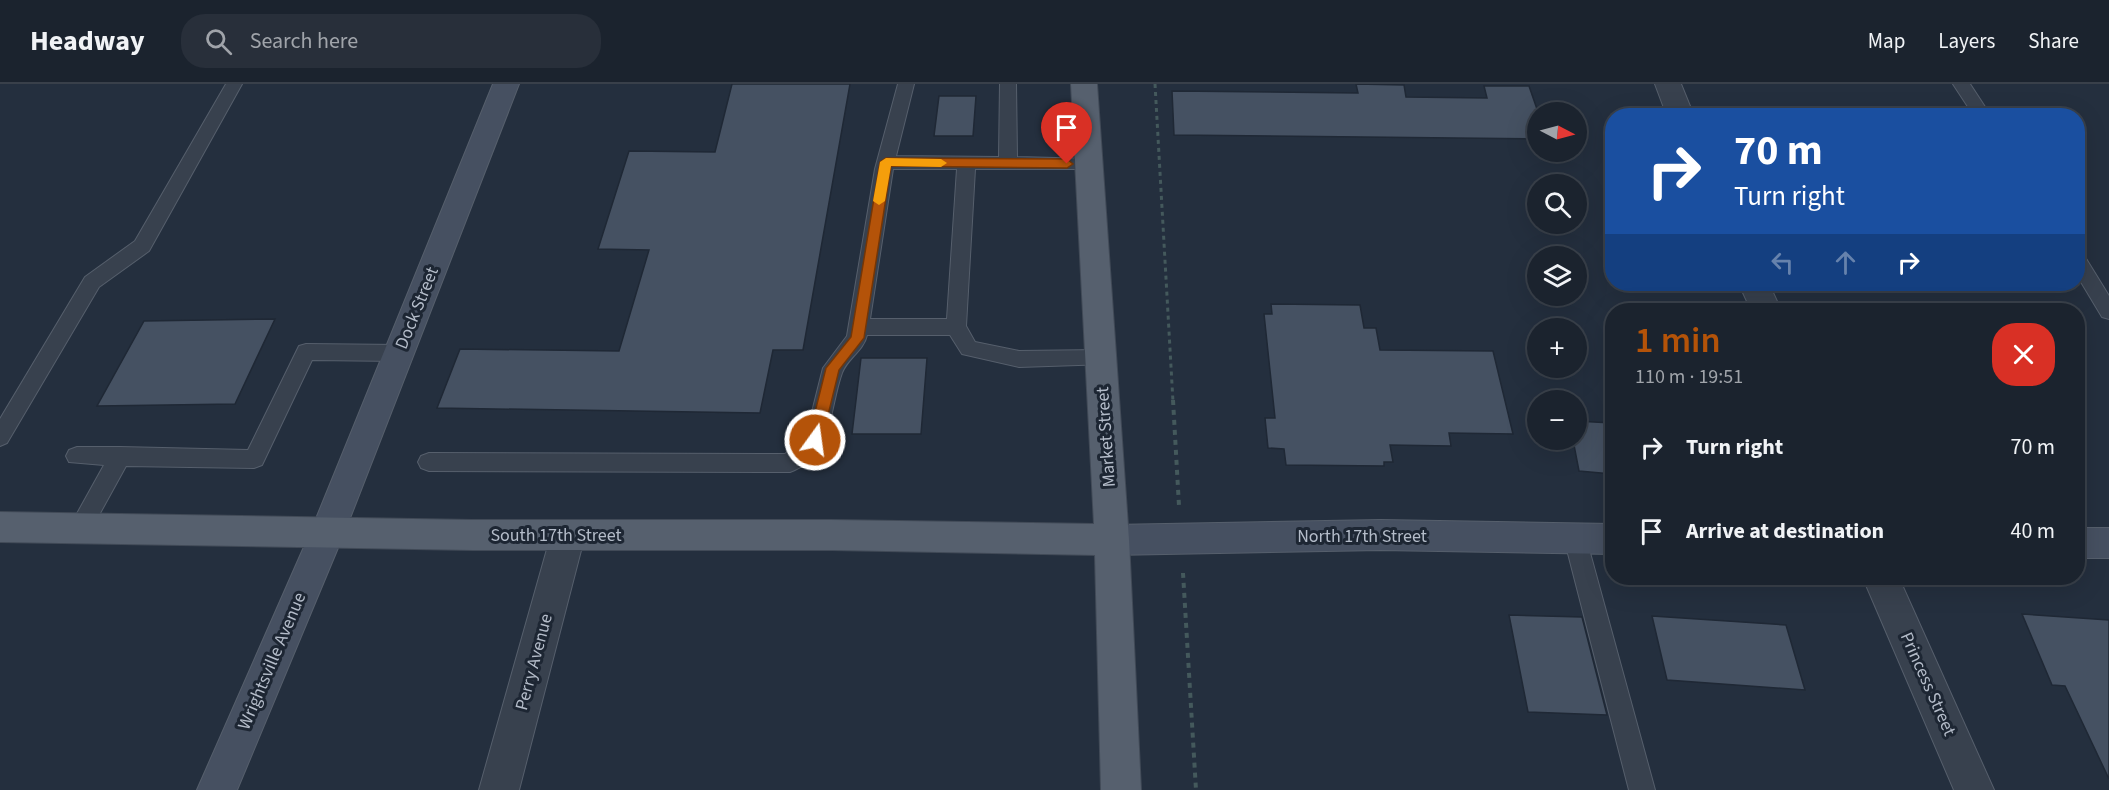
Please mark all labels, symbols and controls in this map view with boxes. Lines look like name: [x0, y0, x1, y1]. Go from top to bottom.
search box: [181, 14, 601, 68]
text: Headway: [30, 21, 145, 61]
icon: search: [202, 25, 235, 58]
text: Search here: [250, 25, 358, 57]
text: Map: [1868, 26, 1905, 56]
text: Layers: [1938, 26, 1995, 56]
text: Share: [2028, 26, 2079, 56]
pin: [1041, 102, 1092, 164]
north arrow: [1527, 102, 1587, 162]
map controls: [1527, 102, 1587, 450]
icon: arrive: [1050, 111, 1083, 144]
text: 70 m: [1734, 121, 1823, 181]
icon: right: [1635, 132, 1713, 210]
button: search: [1527, 174, 1587, 234]
text: Turn right: [1734, 177, 1845, 216]
button: layers: [1527, 246, 1587, 306]
icon: left: [1766, 246, 1799, 279]
icon: ahead: [1829, 246, 1862, 279]
icon: right: [1892, 246, 1925, 279]
street label: Dock Street: [389, 263, 445, 353]
text: 1 min: [1635, 315, 1721, 366]
button: +: [1527, 318, 1587, 378]
button: close: [1992, 323, 2055, 386]
text: 110 m · 19:51: [1635, 363, 1743, 391]
street label: Market Street: [1090, 386, 1122, 488]
button: −: [1527, 390, 1587, 450]
position arrow: [783, 408, 847, 472]
icon: right: [1635, 431, 1668, 464]
text: Turn right: [1686, 431, 1783, 463]
text: 70 m: [2010, 431, 2055, 463]
icon: arrive: [1635, 515, 1668, 548]
text: Arrive at destination: [1686, 515, 1884, 547]
text: 40 m: [2010, 515, 2055, 547]
street label: South 17th Street: [490, 523, 622, 548]
street label: North 17th Street: [1297, 524, 1427, 549]
street label: Wrightsville Avenue: [232, 588, 312, 734]
street label: Perry Avenue: [509, 611, 559, 713]
street label: Princess Street: [1894, 628, 1962, 740]

